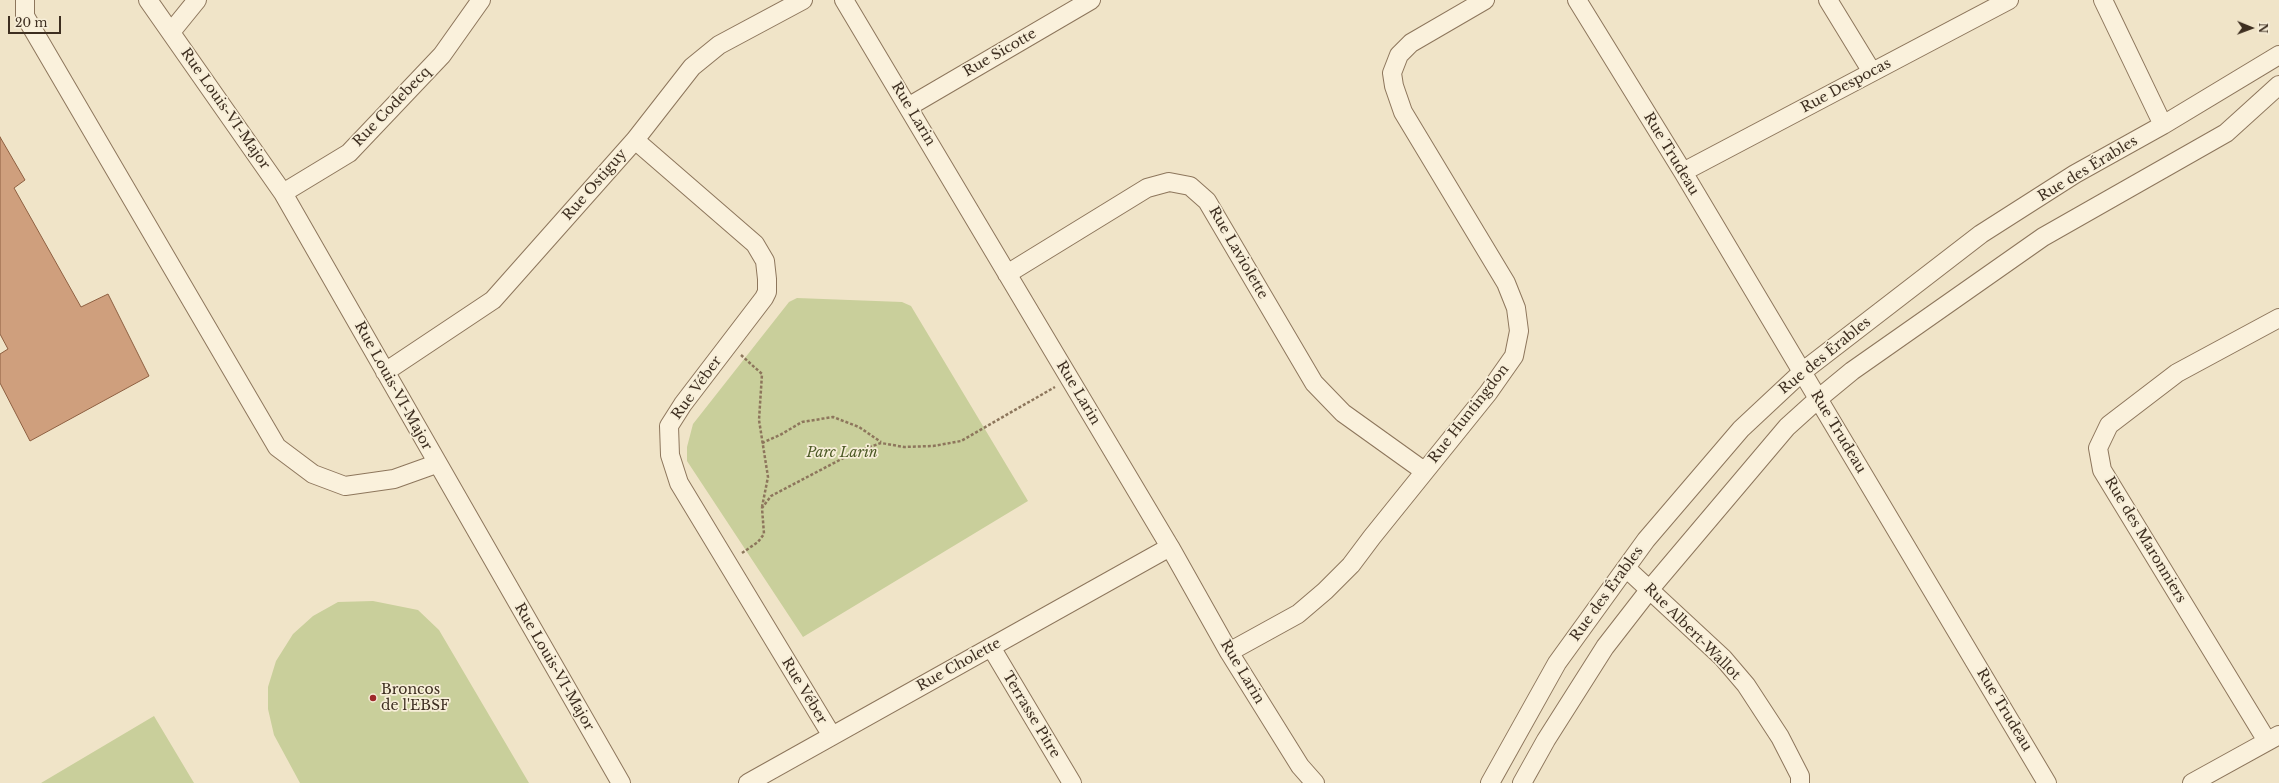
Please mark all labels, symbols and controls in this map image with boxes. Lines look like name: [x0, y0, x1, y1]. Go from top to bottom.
scale bar: [10, 8, 63, 34]
north arrow: [2231, 8, 2271, 48]
text: 20 m: [15, 15, 47, 30]
text: N: [2256, 23, 2270, 34]
street label: Rue Sicotte: [960, 25, 1040, 81]
street label: Rue Louis-VI-Major: [177, 45, 273, 173]
street label: Rue Despocas: [1798, 55, 1894, 117]
street label: Rue Codebecq: [350, 64, 434, 150]
street label: Rue Larin: [887, 79, 939, 149]
street label: Rue Trudeau: [1640, 110, 1702, 198]
street label: Rue des Érables: [2035, 133, 2141, 205]
street label: Rue Ostiguy: [560, 146, 630, 224]
street label: Rue Laviolette: [1205, 204, 1271, 302]
street label: Rue des Érables: [1776, 314, 1874, 398]
street label: Rue Louis-VI-Major: [351, 319, 435, 453]
street label: Rue Véber: [668, 353, 726, 423]
street label: Rue Larin: [1052, 358, 1104, 428]
street label: Rue Huntingdon: [1425, 361, 1513, 467]
street label: Rue Trudeau: [1807, 388, 1869, 476]
park label: Parc Larin: [806, 445, 878, 461]
street label: Rue des Maronniers: [2101, 474, 2189, 606]
street label: Rue des Érables: [1567, 543, 1647, 645]
street label: Rue Albert-Wallot: [1640, 580, 1744, 684]
street label: Rue Louis-VI-Major: [511, 600, 597, 734]
street label: Rue Cholette: [914, 635, 1004, 695]
street label: Rue Larin: [1216, 637, 1268, 707]
street label: Rue Véber: [778, 655, 830, 727]
street label: Rue Trudeau: [1973, 666, 2035, 754]
street label: Terrasse Pitre: [999, 669, 1063, 761]
place label: Broncos de l'EBSF: [381, 682, 449, 714]
marker: Broncos de l'EBSF: [368, 693, 378, 703]

